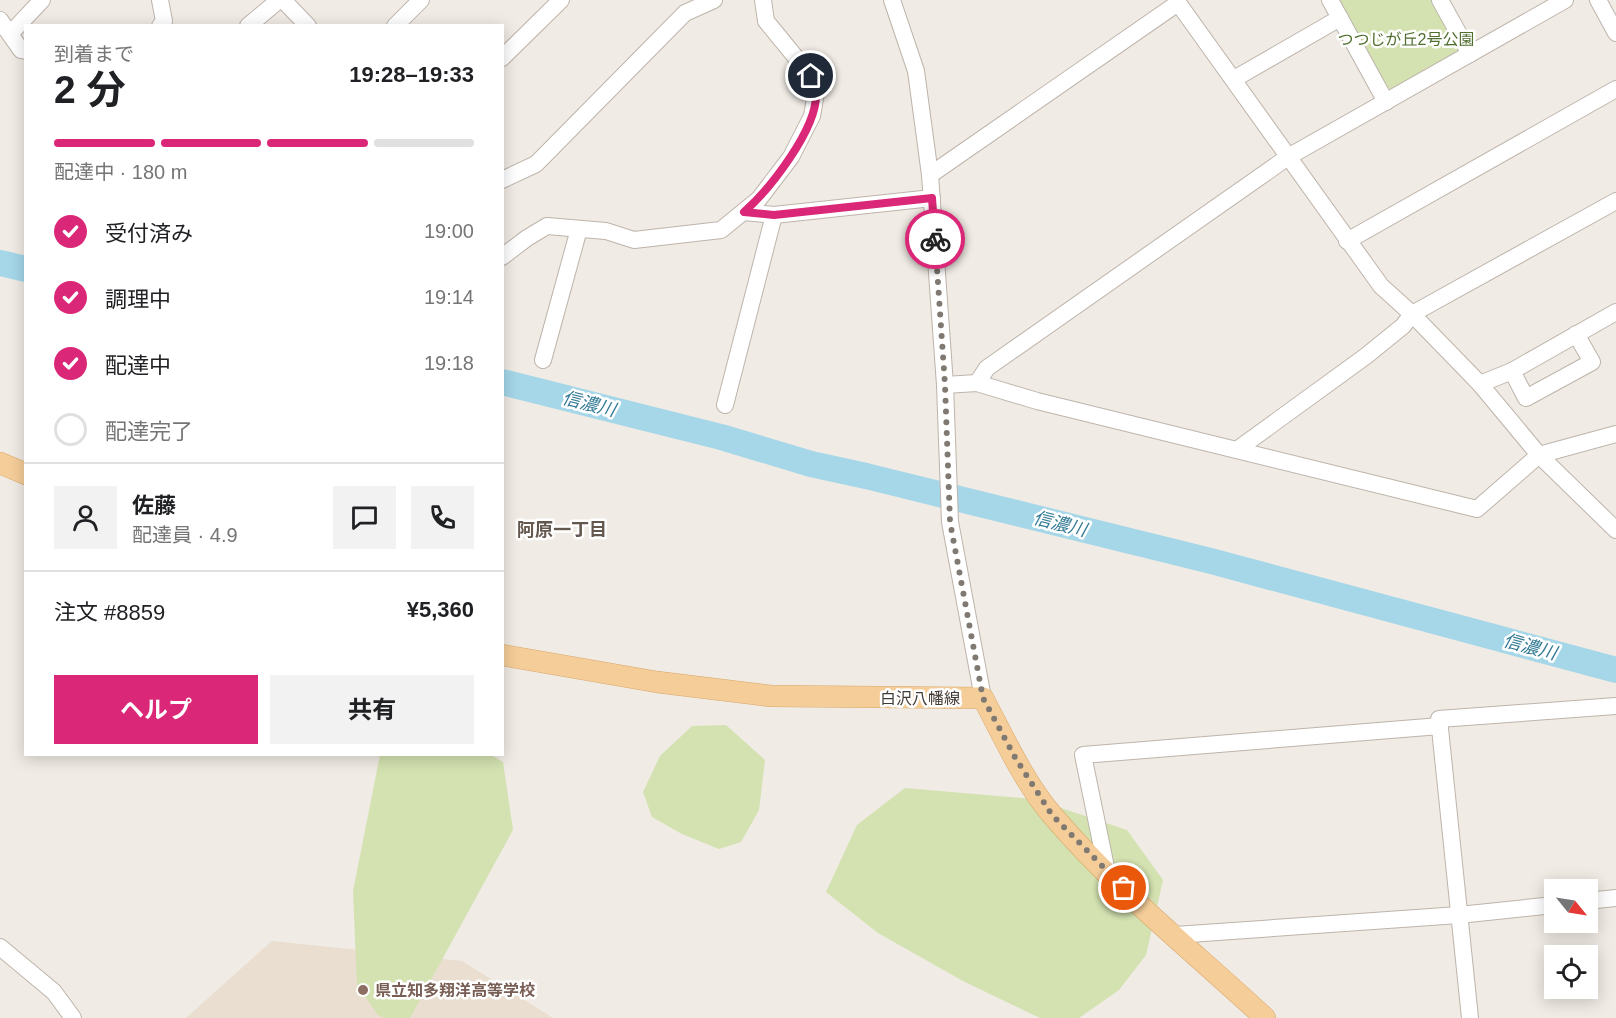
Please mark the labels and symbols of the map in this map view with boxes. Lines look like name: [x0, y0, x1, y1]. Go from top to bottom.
park label: つつじが丘2号公園: [1338, 31, 1474, 48]
pin: [785, 50, 836, 101]
courier: [905, 209, 965, 269]
water label: 信濃川: [560, 388, 620, 421]
water label: 信濃川: [1031, 508, 1091, 541]
district label: 阿原一丁目: [517, 520, 607, 540]
water label: 信濃川: [1501, 630, 1561, 664]
street label: 白沢八幡線: [880, 690, 960, 707]
pin: [1098, 862, 1149, 913]
north arrow: [1544, 879, 1598, 933]
place label: 県立知多翔洋高等学校: [375, 982, 535, 999]
marker: 県立知多翔洋高等学校: [356, 983, 370, 997]

